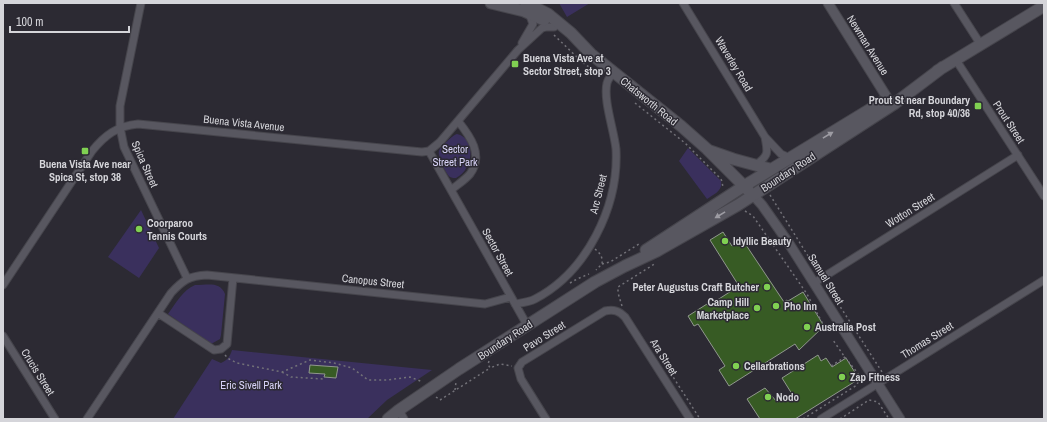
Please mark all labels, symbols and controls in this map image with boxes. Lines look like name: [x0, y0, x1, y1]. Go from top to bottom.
scale bar: [10, 8, 129, 34]
street label: Newman Avenue: [844, 12, 892, 78]
text: 100 m: [16, 14, 43, 30]
street label: Waverley Road: [712, 34, 756, 94]
place label: Buena Vista Ave at Sector Street, stop 3: [523, 51, 611, 78]
marker: Buena Vista Ave at Sector Street, stop 3: [510, 59, 520, 69]
street label: Chatsworth Road: [618, 74, 680, 128]
place label: Prout St near Boundary Rd, stop 40/36: [869, 93, 970, 120]
street label: Prout Street: [990, 98, 1028, 146]
marker: Prout St near Boundary Rd, stop 40/36: [973, 101, 983, 111]
street label: Buena Vista Avenue: [203, 112, 285, 134]
one-way arrow: [823, 131, 833, 139]
street label: Spica Street: [129, 138, 162, 190]
park label: Sector Street Park: [432, 142, 478, 169]
marker: Buena Vista Ave near Spica St, stop 38: [80, 146, 90, 156]
street label: Boundary Road: [758, 149, 818, 195]
place label: Buena Vista Ave near Spica St, stop 38: [39, 157, 131, 184]
street label: Arc Street: [586, 172, 610, 216]
street label: Wotton Street: [883, 189, 937, 231]
one-way arrow: [714, 212, 726, 219]
place label: Coorparoo Tennis Courts: [147, 216, 207, 243]
marker: Coorparoo Tennis Courts: [134, 224, 144, 234]
street label: Sector Street: [479, 226, 517, 279]
place label: Idyllic Beauty: [733, 234, 791, 248]
marker: Idyllic Beauty: [720, 236, 730, 246]
street label: Samuel Street: [805, 251, 847, 307]
street label: Canopus Street: [341, 271, 405, 291]
place label: Peter Augustus Craft Butcher: [633, 280, 759, 294]
marker: Peter Augustus Craft Butcher: [762, 282, 772, 292]
place label: Camp Hill Marketplace: [697, 295, 749, 322]
place label: Pho Inn: [784, 299, 817, 313]
marker: Pho Inn: [771, 301, 781, 311]
marker: Camp Hill Marketplace: [752, 303, 762, 313]
street label: Boundary Road: [475, 317, 535, 363]
street label: Pavo Street: [520, 317, 568, 354]
street label: Thomas Street: [898, 318, 956, 362]
place label: Australia Post: [815, 320, 876, 334]
marker: Australia Post: [802, 322, 812, 332]
street label: Ara Street: [647, 335, 681, 378]
street label: Crucis Street: [18, 346, 58, 398]
place label: Cellarbrations: [744, 359, 805, 373]
marker: Cellarbrations: [731, 361, 741, 371]
place label: Zap Fitness: [850, 370, 900, 384]
marker: Zap Fitness: [837, 372, 847, 382]
park label: Eric Sivell Park: [220, 378, 282, 392]
place label: Nodo: [776, 390, 800, 404]
marker: Nodo: [763, 392, 773, 402]

